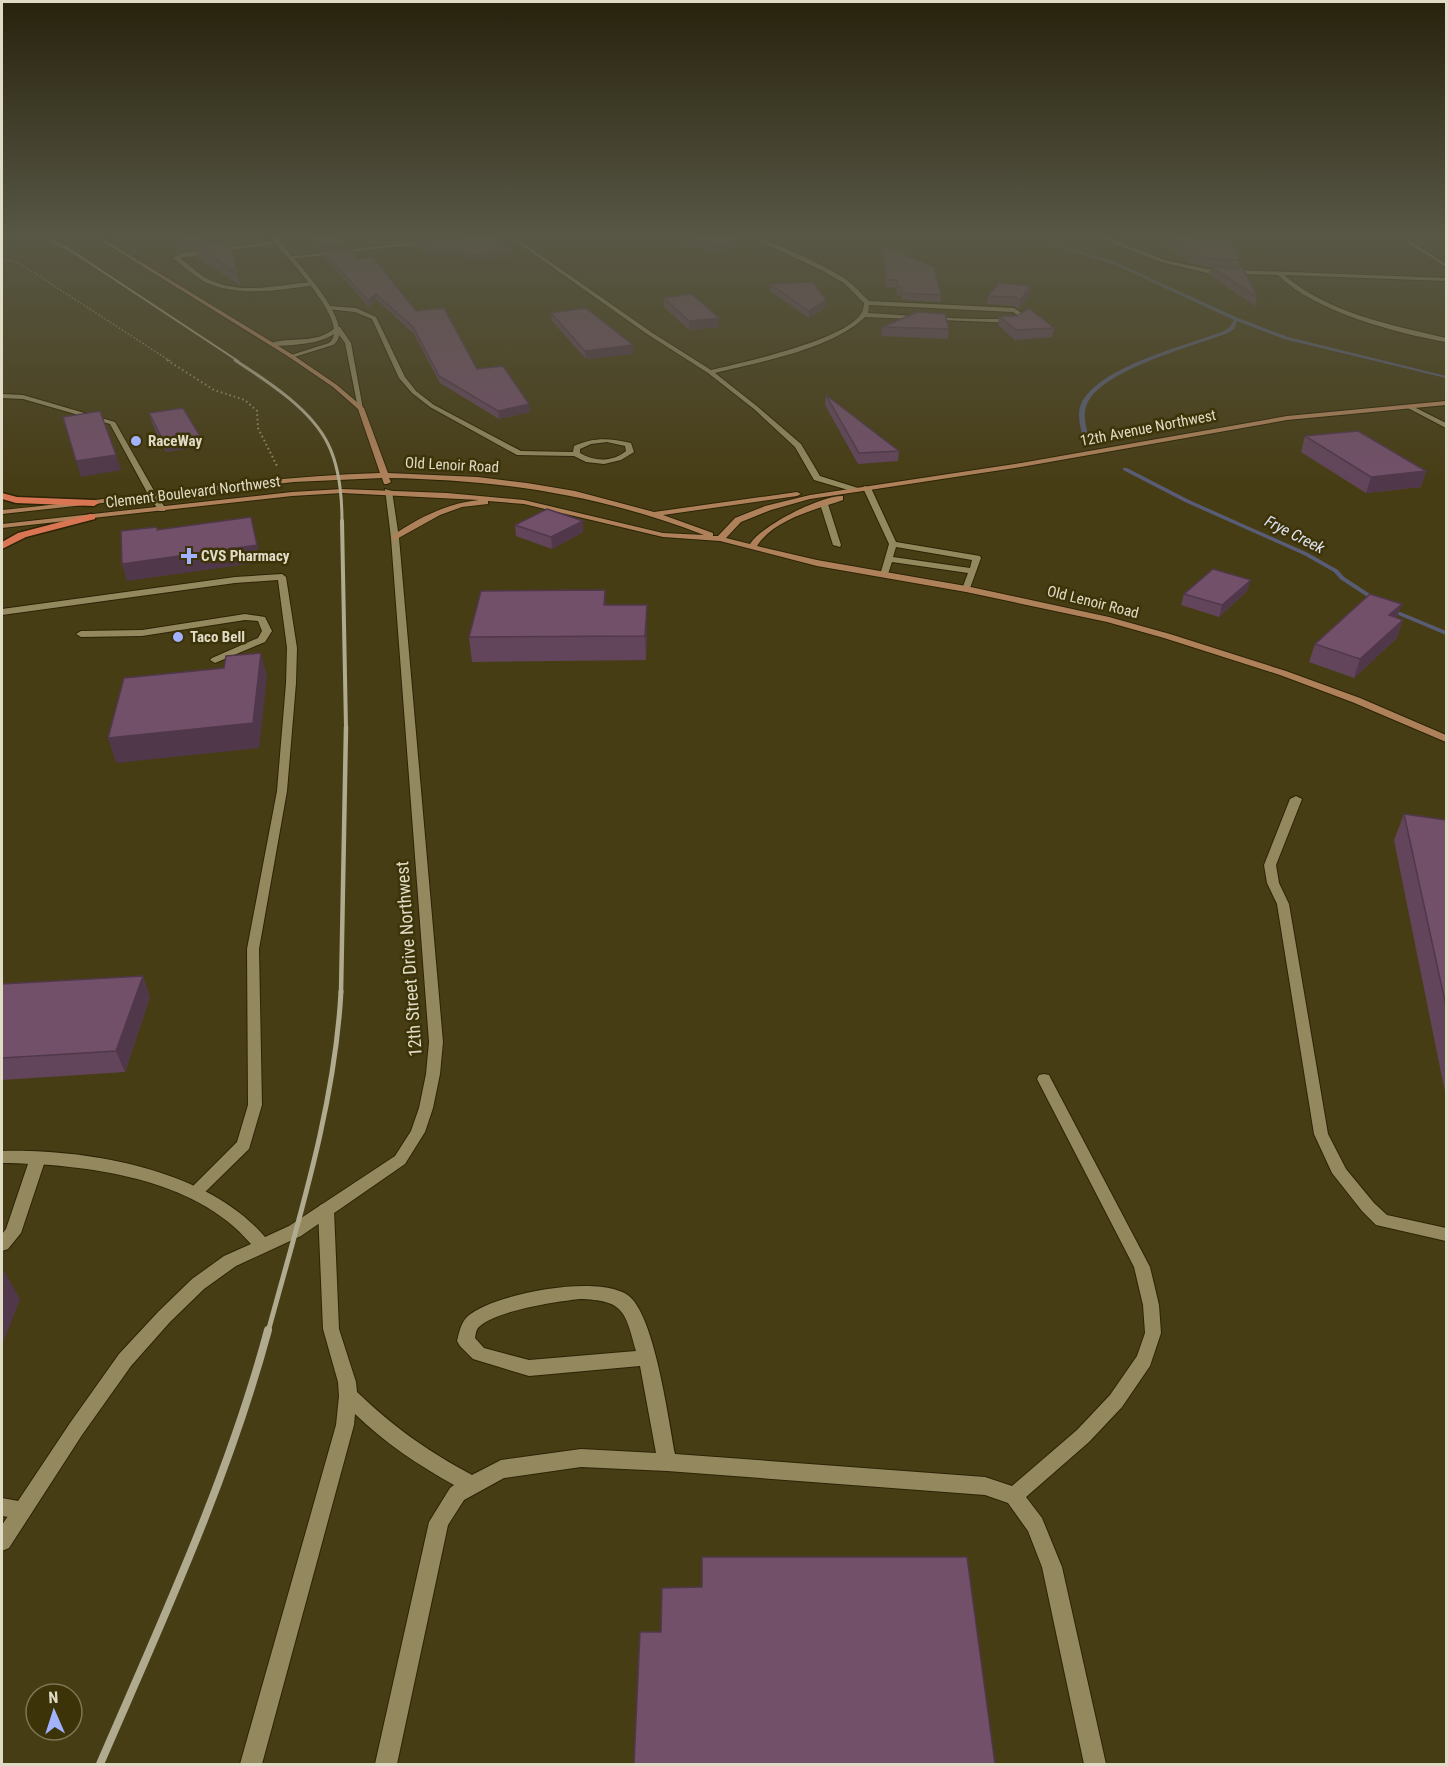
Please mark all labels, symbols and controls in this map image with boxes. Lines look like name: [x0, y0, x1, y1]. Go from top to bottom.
street label: 12th Avenue Northwest: [1079, 406, 1217, 450]
place label: RaceWay: [148, 432, 202, 450]
marker: RaceWay: [129, 434, 143, 448]
street label: Old Lenoir Road: [405, 454, 499, 476]
street label: Clement Boulevard Northwest: [105, 472, 281, 512]
water label: Frye Creek: [1262, 511, 1329, 558]
place label: CVS Pharmacy: [201, 547, 290, 565]
marker: CVS Pharmacy: [182, 549, 196, 563]
street label: Old Lenoir Road: [1045, 582, 1141, 622]
place label: Taco Bell: [190, 628, 245, 646]
marker: Taco Bell: [171, 630, 185, 644]
street label: 12th Street Drive Northwest: [391, 861, 426, 1058]
north arrow: [24, 1682, 84, 1742]
text: N: [48, 1688, 59, 1707]

